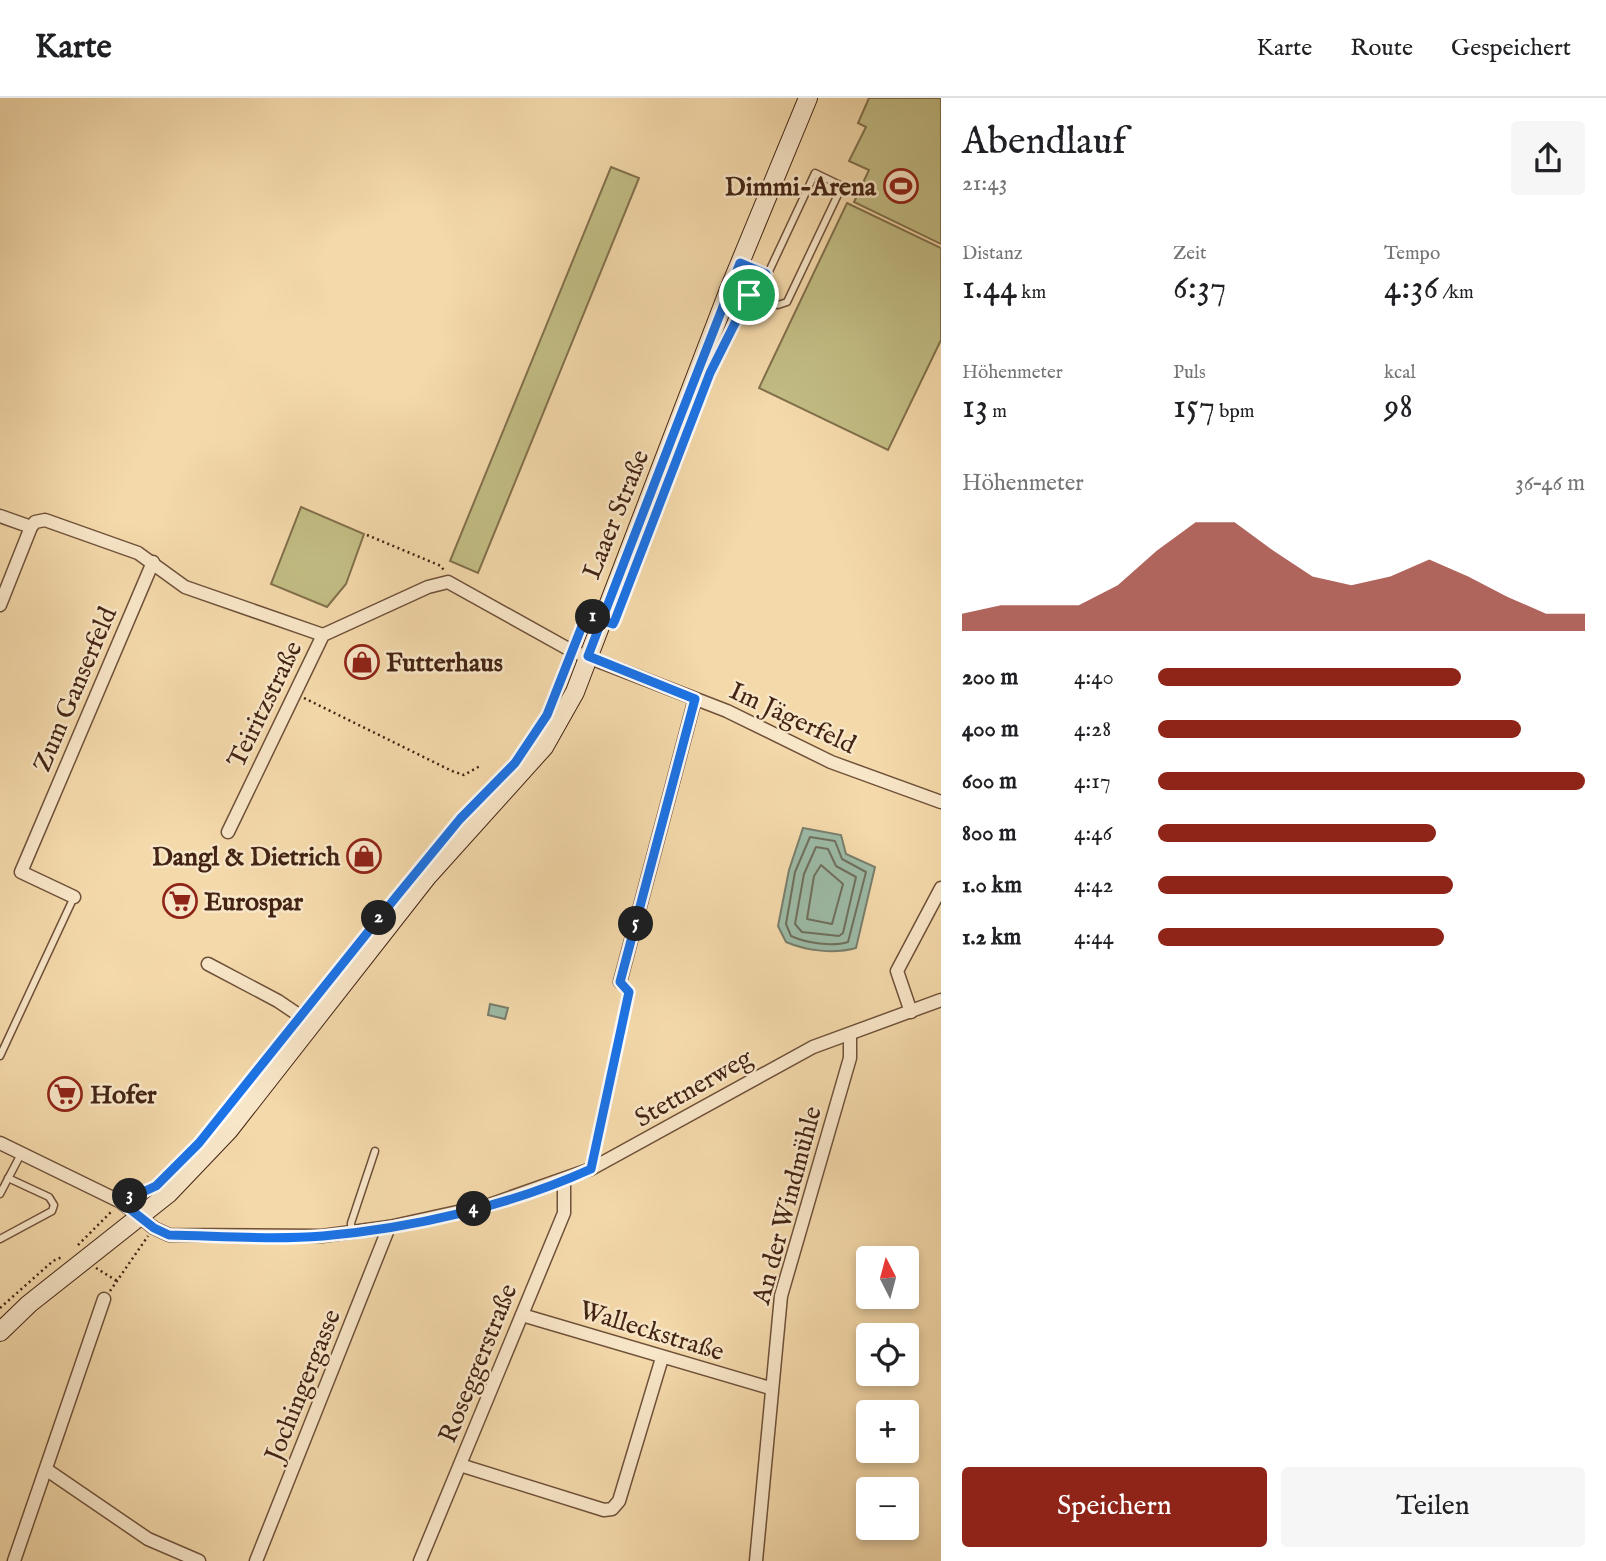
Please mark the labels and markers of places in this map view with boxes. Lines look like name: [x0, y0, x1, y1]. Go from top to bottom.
sports icon: Dimmi-Arena: [882, 167, 920, 205]
place label: Dimmi-Arena: [725, 171, 877, 204]
pin: [719, 265, 779, 325]
pin: 1: [576, 600, 610, 634]
shop icon: Futterhaus: [343, 643, 381, 681]
place label: Futterhaus: [386, 647, 503, 680]
shop icon: Dangl & Dietrich: [345, 837, 383, 875]
place label: Dangl & Dietrich: [152, 841, 341, 874]
supermarket icon: Eurospar: [161, 882, 199, 920]
place label: Eurospar: [204, 886, 304, 919]
pin: 2: [362, 900, 396, 936]
pin: 5: [618, 906, 654, 942]
supermarket icon: Hofer: [46, 1075, 84, 1113]
place label: Hofer: [90, 1079, 157, 1112]
pin: 3: [113, 1178, 148, 1214]
pin: 4: [456, 1192, 491, 1226]

